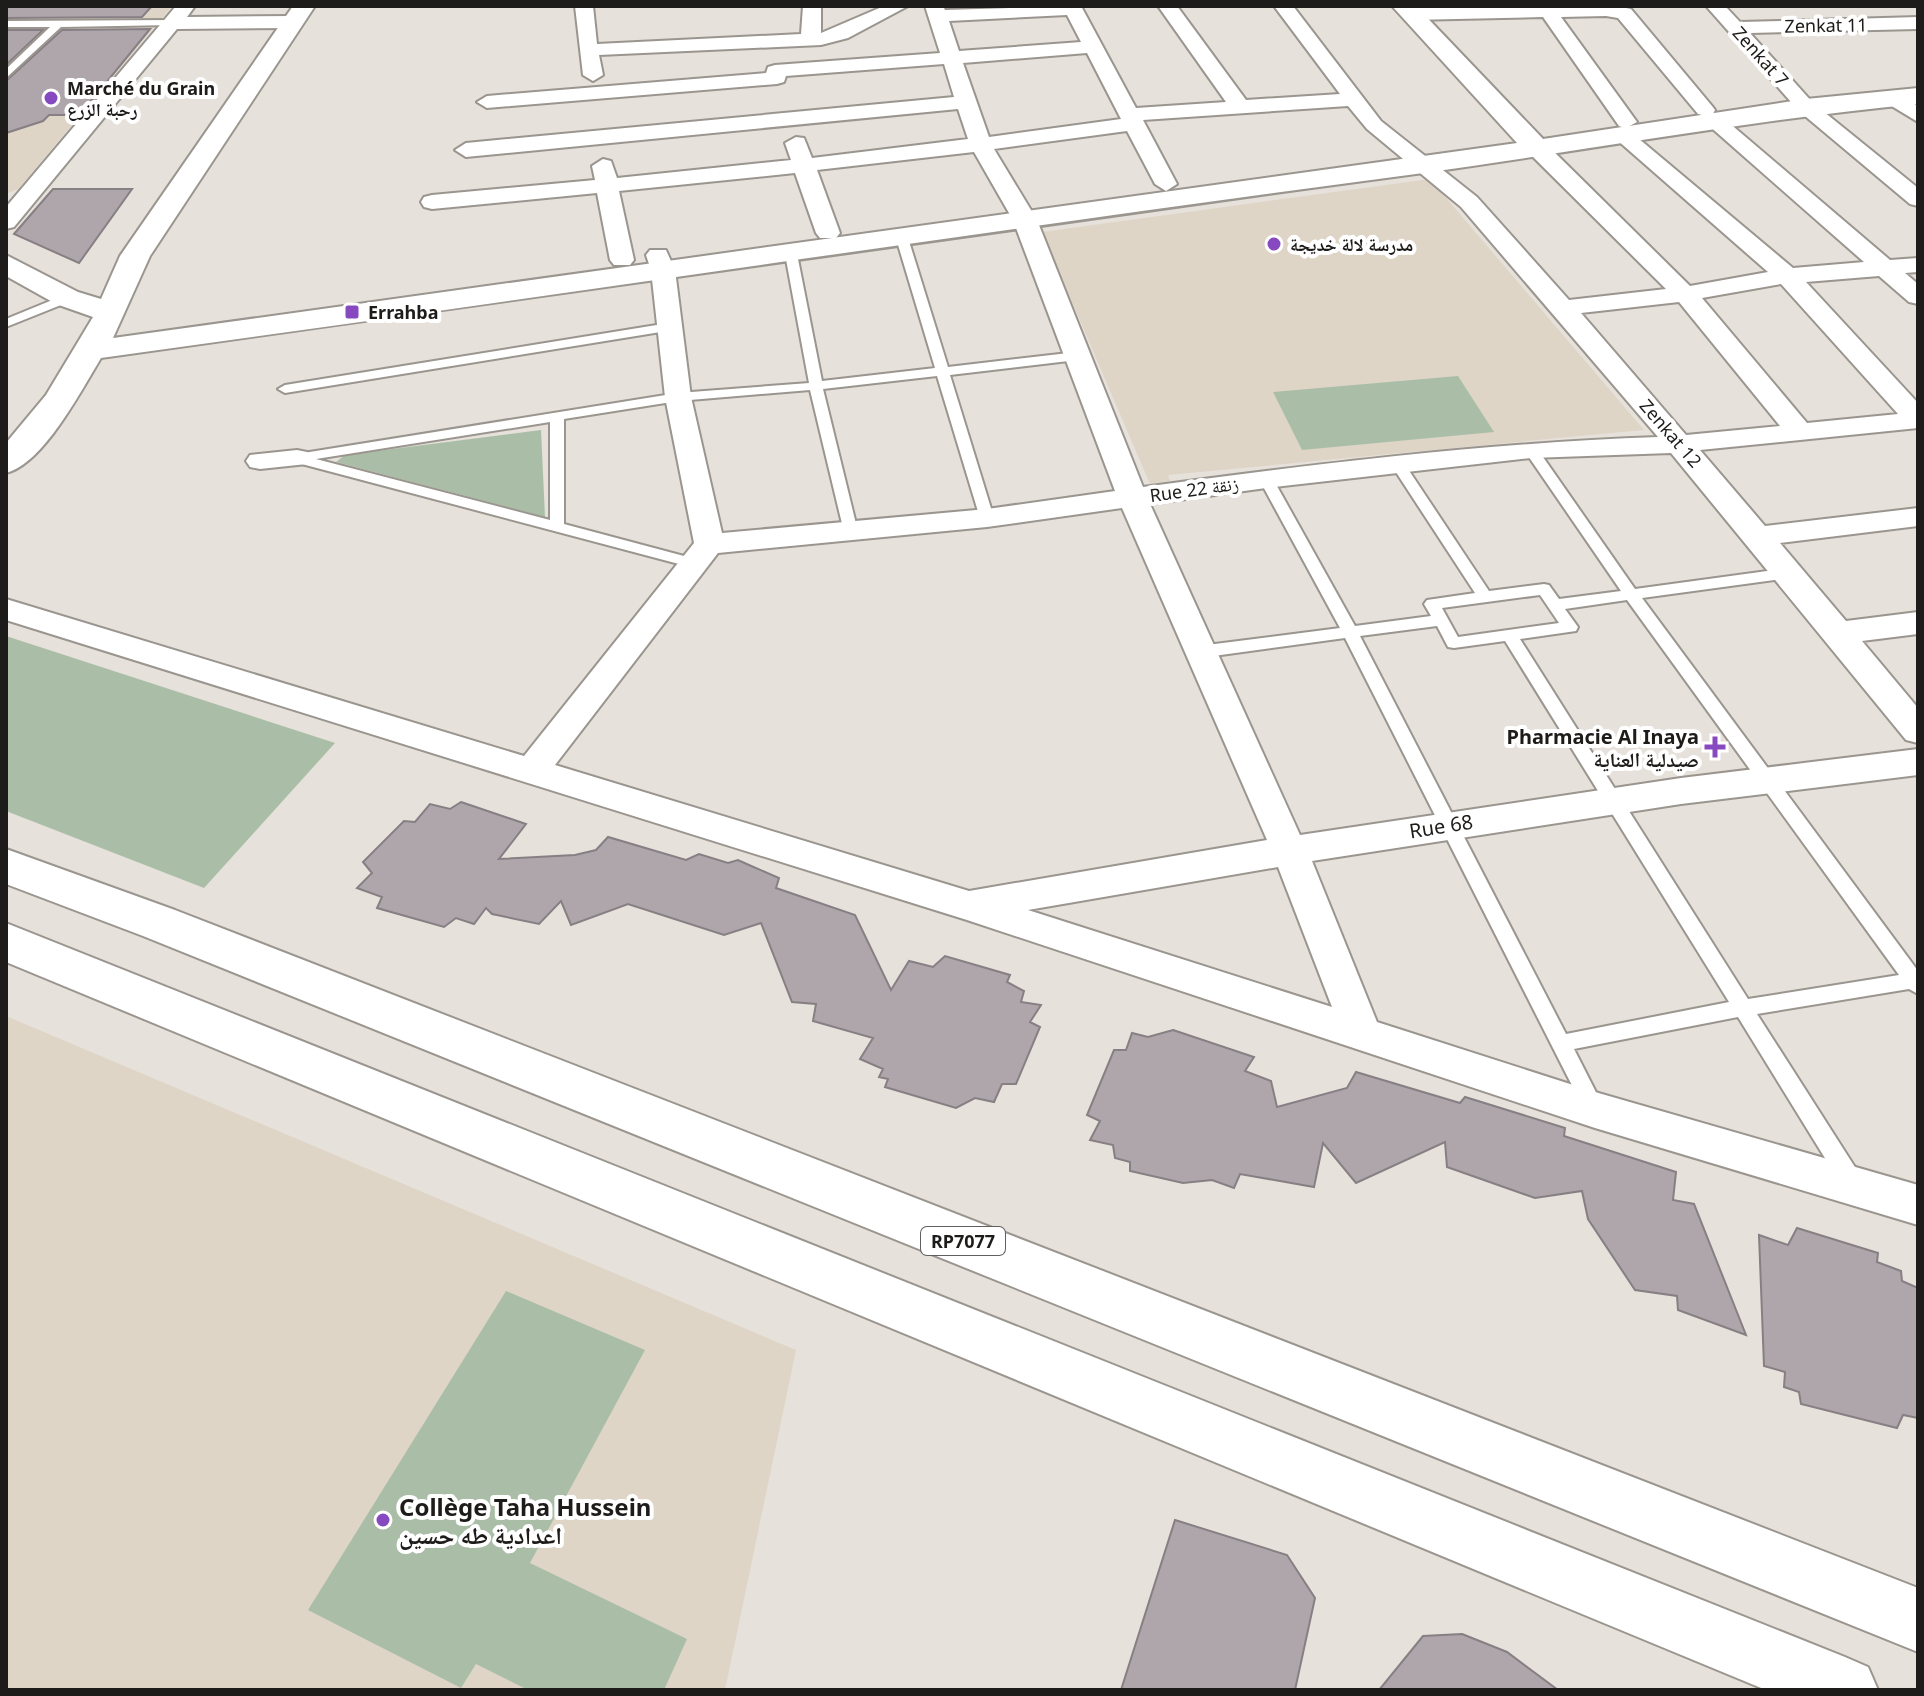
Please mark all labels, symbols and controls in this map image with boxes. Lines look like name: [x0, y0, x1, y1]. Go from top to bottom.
street label: Zenkat 11: [1784, 12, 1868, 38]
street label: Zenkat 7: [1728, 21, 1794, 91]
place label: Marché du Grain رحبة الزرع: [67, 76, 215, 121]
marker: Marché du Grain رحبة الزرع: [42, 89, 60, 107]
place label: مدرسة لالة خديجة: [1290, 232, 1413, 256]
marker: مدرسة لالة خديجة: [1265, 235, 1283, 253]
place label: Errahba: [368, 300, 438, 324]
marker: Errahba: [343, 303, 361, 321]
street label: Zenkat 12: [1635, 394, 1707, 472]
street label: Rue 22 زنقة: [1148, 471, 1240, 507]
place label: Pharmacie Al Inaya صيدلية العناية: [1507, 723, 1699, 773]
marker: Pharmacie Al Inaya صيدلية العناية: [1706, 738, 1724, 756]
street label: Rue 68: [1407, 808, 1475, 844]
road number: RP7077: [921, 1227, 1005, 1255]
place label: Collège Taha Hussein اعدادية طه حسين: [399, 1490, 651, 1551]
marker: Collège Taha Hussein اعدادية طه حسين: [374, 1511, 392, 1529]

